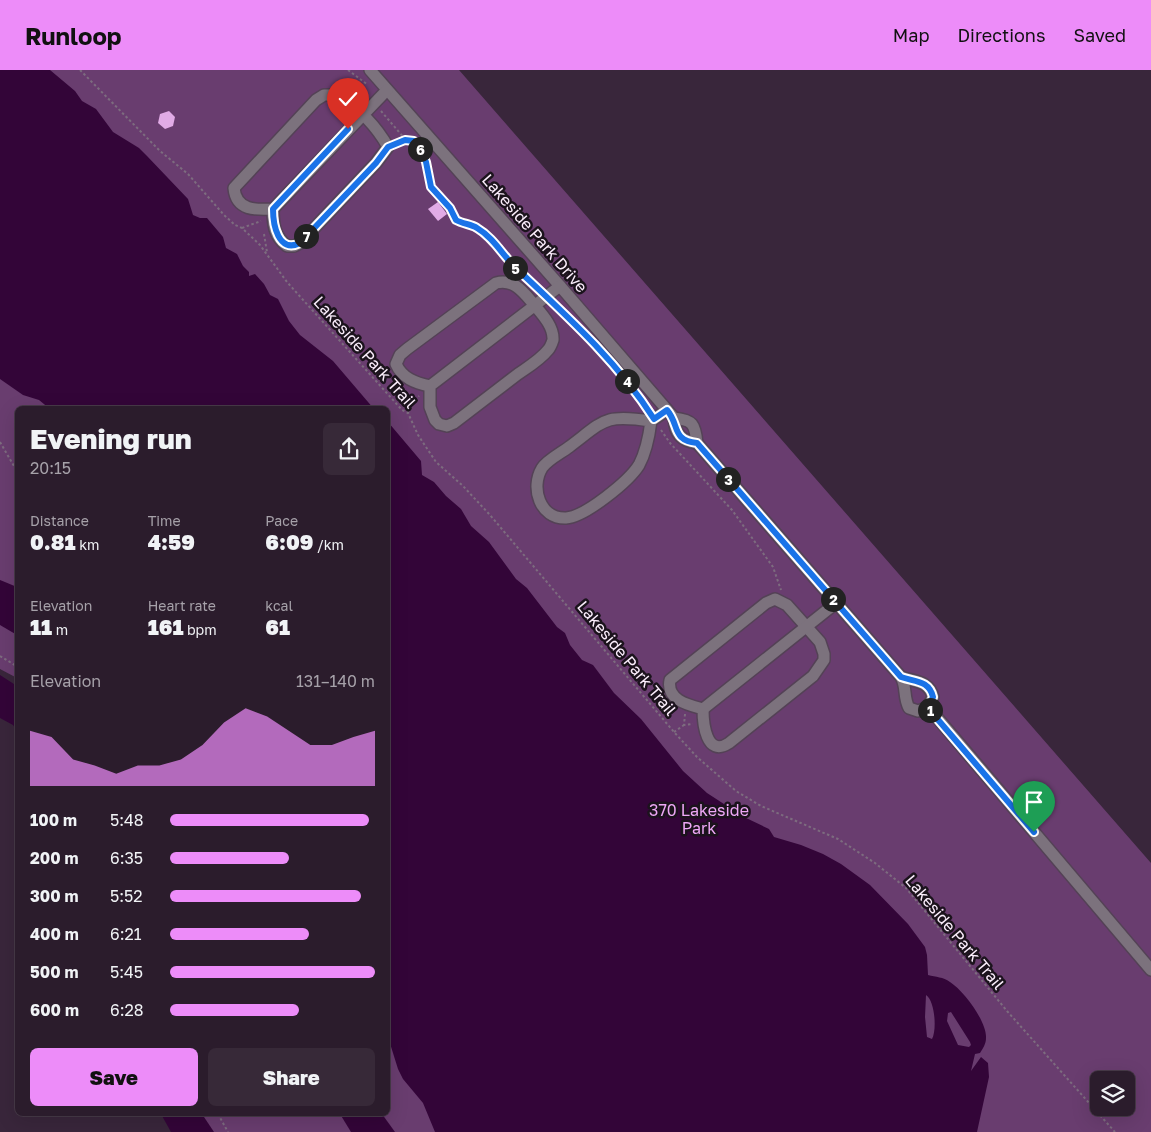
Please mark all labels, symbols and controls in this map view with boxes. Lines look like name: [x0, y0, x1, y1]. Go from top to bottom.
text: Runloop: [25, 21, 122, 50]
text: Map: [893, 24, 929, 46]
text: Directions: [957, 24, 1045, 46]
text: Saved: [1073, 24, 1126, 46]
pin: [327, 78, 369, 129]
icon: check: [334, 85, 362, 113]
pin: 6: [408, 136, 432, 162]
text: 6: [416, 141, 425, 158]
street label: Lakeside Park Drive: [478, 170, 592, 296]
pin: 7: [294, 224, 318, 248]
text: 7: [303, 228, 310, 245]
pin: 5: [502, 256, 528, 280]
text: 5: [511, 260, 520, 277]
street label: Lakeside Park Trail: [309, 292, 421, 412]
pin: 4: [614, 368, 640, 394]
text: 4: [623, 373, 632, 390]
text: Evening run: [30, 422, 192, 455]
button: share: [323, 423, 375, 475]
text: 20:15: [30, 458, 71, 478]
pin: 3: [716, 466, 740, 492]
text: 3: [724, 471, 733, 488]
text: Distance: [30, 512, 89, 529]
text: Time: [148, 512, 181, 529]
text: Pace: [265, 512, 298, 529]
text: 0.81: [30, 529, 76, 555]
text: 4:59: [148, 529, 195, 555]
text: 6:09: [265, 529, 313, 555]
text: km: [76, 536, 99, 553]
text: /km: [313, 536, 344, 553]
pin: 2: [820, 586, 846, 612]
text: 2: [829, 591, 838, 608]
street label: Lakeside Park Trail: [573, 596, 681, 720]
text: Elevation: [30, 597, 92, 614]
text: Heart rate: [148, 597, 216, 614]
text: kcal: [265, 597, 293, 614]
text: 11: [30, 614, 52, 640]
text: 161: [148, 614, 183, 640]
text: 61: [265, 614, 290, 640]
text: m: [52, 621, 68, 638]
text: bpm: [183, 621, 217, 638]
text: Elevation: [30, 671, 101, 691]
text: 131–140 m: [296, 671, 375, 691]
pin: 1: [918, 698, 942, 722]
text: 1: [927, 702, 934, 719]
pin: [1013, 781, 1055, 832]
icon: arrive: [1020, 788, 1048, 816]
park label: 370 Lakeside Park: [649, 800, 749, 838]
text: 100 m: [30, 810, 77, 830]
text: 5:48: [110, 810, 144, 830]
text: 200 m: [30, 848, 79, 868]
text: 6:35: [110, 848, 143, 868]
street label: Lakeside Park Trail: [901, 870, 1009, 994]
text: 300 m: [30, 886, 79, 906]
text: 5:52: [110, 886, 143, 906]
text: 400 m: [30, 924, 79, 944]
text: 6:21: [110, 924, 142, 944]
text: 500 m: [30, 962, 79, 982]
text: 5:45: [110, 962, 143, 982]
text: 600 m: [30, 1000, 79, 1020]
text: 6:28: [110, 1000, 144, 1020]
button: Save: [30, 1048, 198, 1106]
button: Share: [208, 1048, 375, 1106]
map controls: [1090, 1071, 1135, 1116]
button: layers: [1090, 1071, 1135, 1116]

